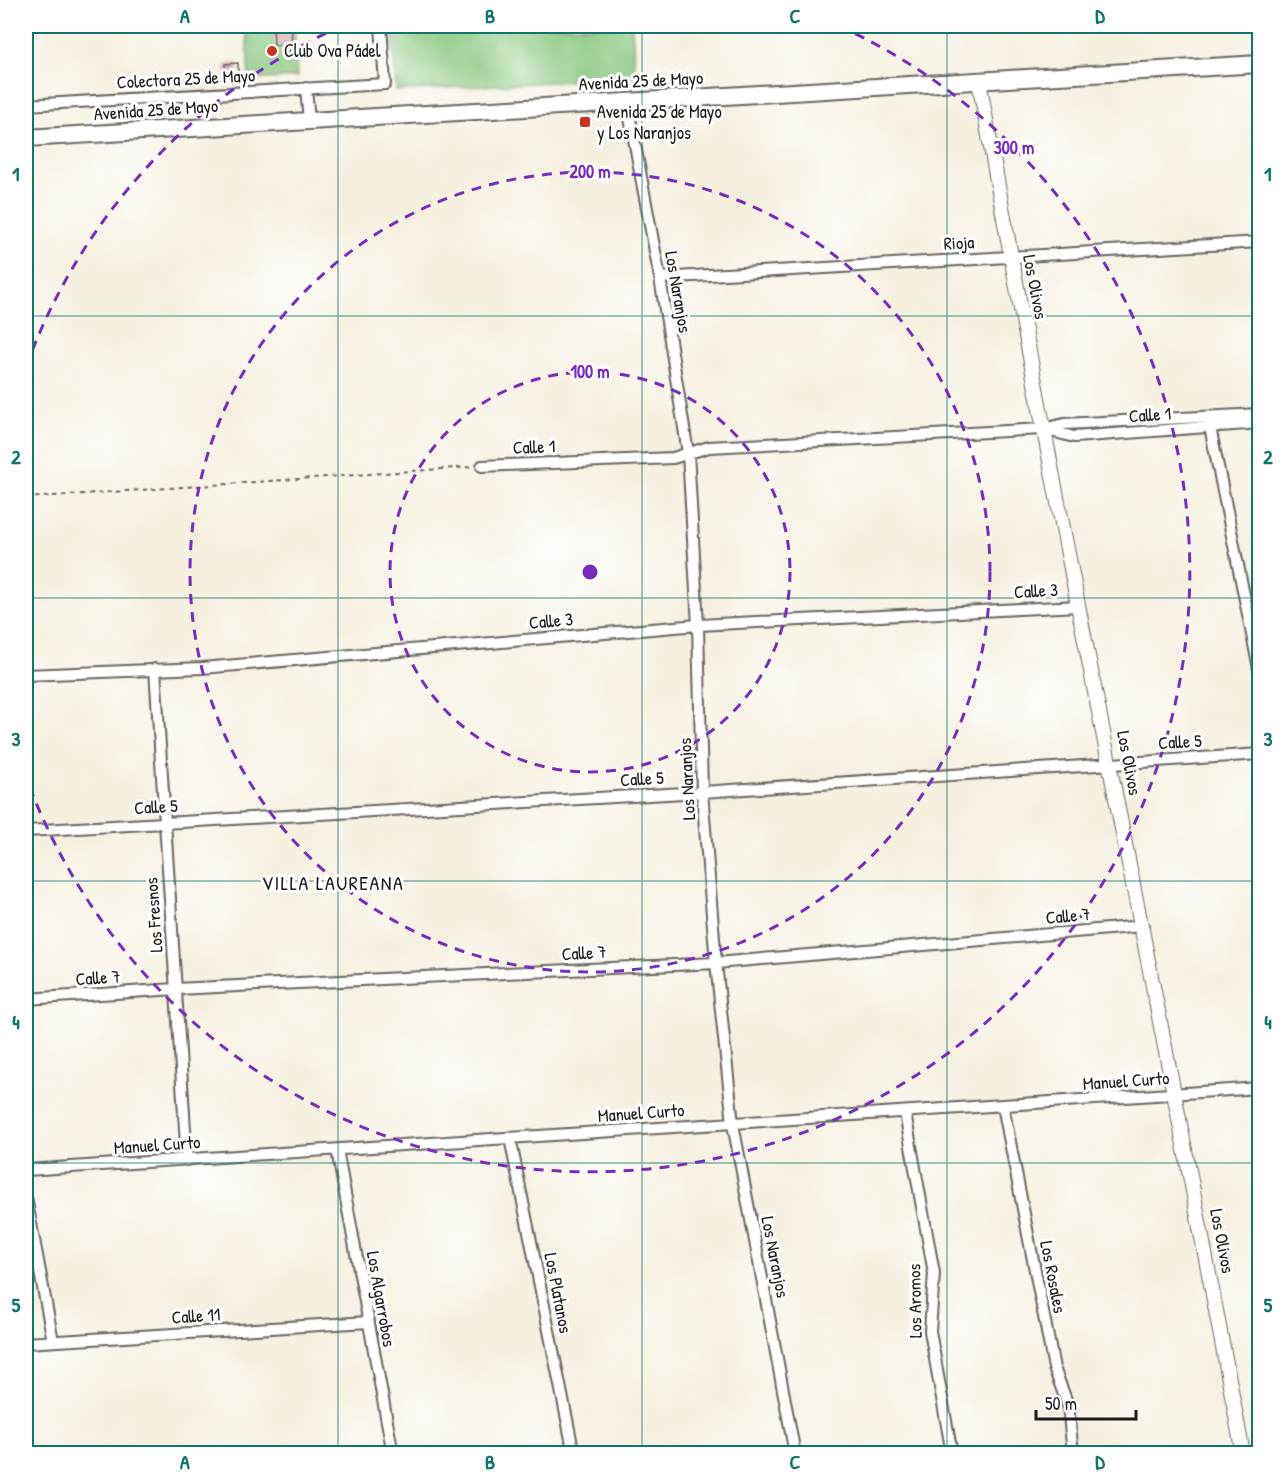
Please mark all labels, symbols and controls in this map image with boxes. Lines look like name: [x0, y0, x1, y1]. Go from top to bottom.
text: A: [180, 2, 190, 29]
text: B: [485, 2, 495, 29]
text: C: [790, 2, 801, 29]
text: D: [1095, 2, 1105, 29]
place label: Club Ova Pádel: [284, 38, 381, 63]
marker: Club Ova Pádel: [265, 44, 279, 58]
street label: Colectora 25 de Mayo: [116, 62, 256, 95]
street label: Avenida 25 de Mayo: [578, 65, 704, 96]
street label: Avenida 25 de Mayo: [93, 93, 219, 126]
place label: Avenida 25 de Mayo y Los Naranjos: [597, 99, 722, 145]
marker: Avenida 25 de Mayo y Los Naranjos: [578, 115, 592, 129]
text: 300 m: [994, 135, 1034, 160]
text: 200 m: [570, 159, 610, 184]
text: 1: [12, 160, 20, 187]
text: 1: [1264, 160, 1272, 187]
street label: Rioja: [943, 229, 975, 256]
street label: Los Naranjos: [659, 249, 698, 335]
street label: Los Olivos: [1017, 253, 1054, 321]
text: 100 m: [570, 359, 610, 384]
street label: Calle 1: [1128, 401, 1172, 428]
street label: Calle 1: [512, 433, 556, 460]
text: 2: [11, 443, 21, 470]
text: 2: [1263, 443, 1273, 470]
centre of rings: [580, 562, 600, 582]
street label: Calle 3: [1013, 577, 1059, 604]
street label: Calle 3: [528, 606, 574, 635]
text: 3: [12, 725, 21, 752]
text: 3: [1264, 725, 1273, 752]
street label: Calle 5: [1158, 728, 1203, 755]
street label: Los Olivos: [1111, 729, 1148, 797]
street label: Los Naranjos: [672, 737, 701, 821]
street label: Calle 5: [620, 765, 665, 792]
street label: Calle 5: [134, 793, 179, 820]
district label: VILLA LAUREANA: [262, 869, 404, 896]
street label: Los Fresnos: [138, 877, 169, 953]
street label: Calle 7: [1044, 901, 1091, 930]
street label: Calle 7: [561, 939, 607, 966]
street label: Calle 7: [75, 963, 121, 992]
text: 4: [12, 1008, 20, 1035]
text: 4: [1264, 1008, 1272, 1035]
street label: Manuel Curto: [1082, 1065, 1170, 1096]
street label: Manuel Curto: [597, 1097, 685, 1128]
street label: Manuel Curto: [113, 1129, 201, 1160]
street label: Los Olivos: [1204, 1207, 1241, 1275]
street label: Los Naranjos: [755, 1214, 796, 1300]
street label: Los Rosales: [1034, 1239, 1073, 1315]
street label: Los Algarrobos: [361, 1249, 402, 1349]
street label: Los Platanos: [538, 1251, 579, 1335]
street label: Los Aromos: [901, 1264, 928, 1338]
text: 5: [12, 1291, 21, 1318]
text: 5: [1264, 1291, 1273, 1318]
street label: Calle 11: [171, 1301, 221, 1330]
scale bar: [1036, 1383, 1136, 1421]
text: 50 m: [1045, 1391, 1077, 1416]
text: A: [180, 1448, 190, 1475]
text: B: [485, 1448, 495, 1475]
text: C: [790, 1448, 801, 1475]
text: D: [1095, 1448, 1105, 1475]

